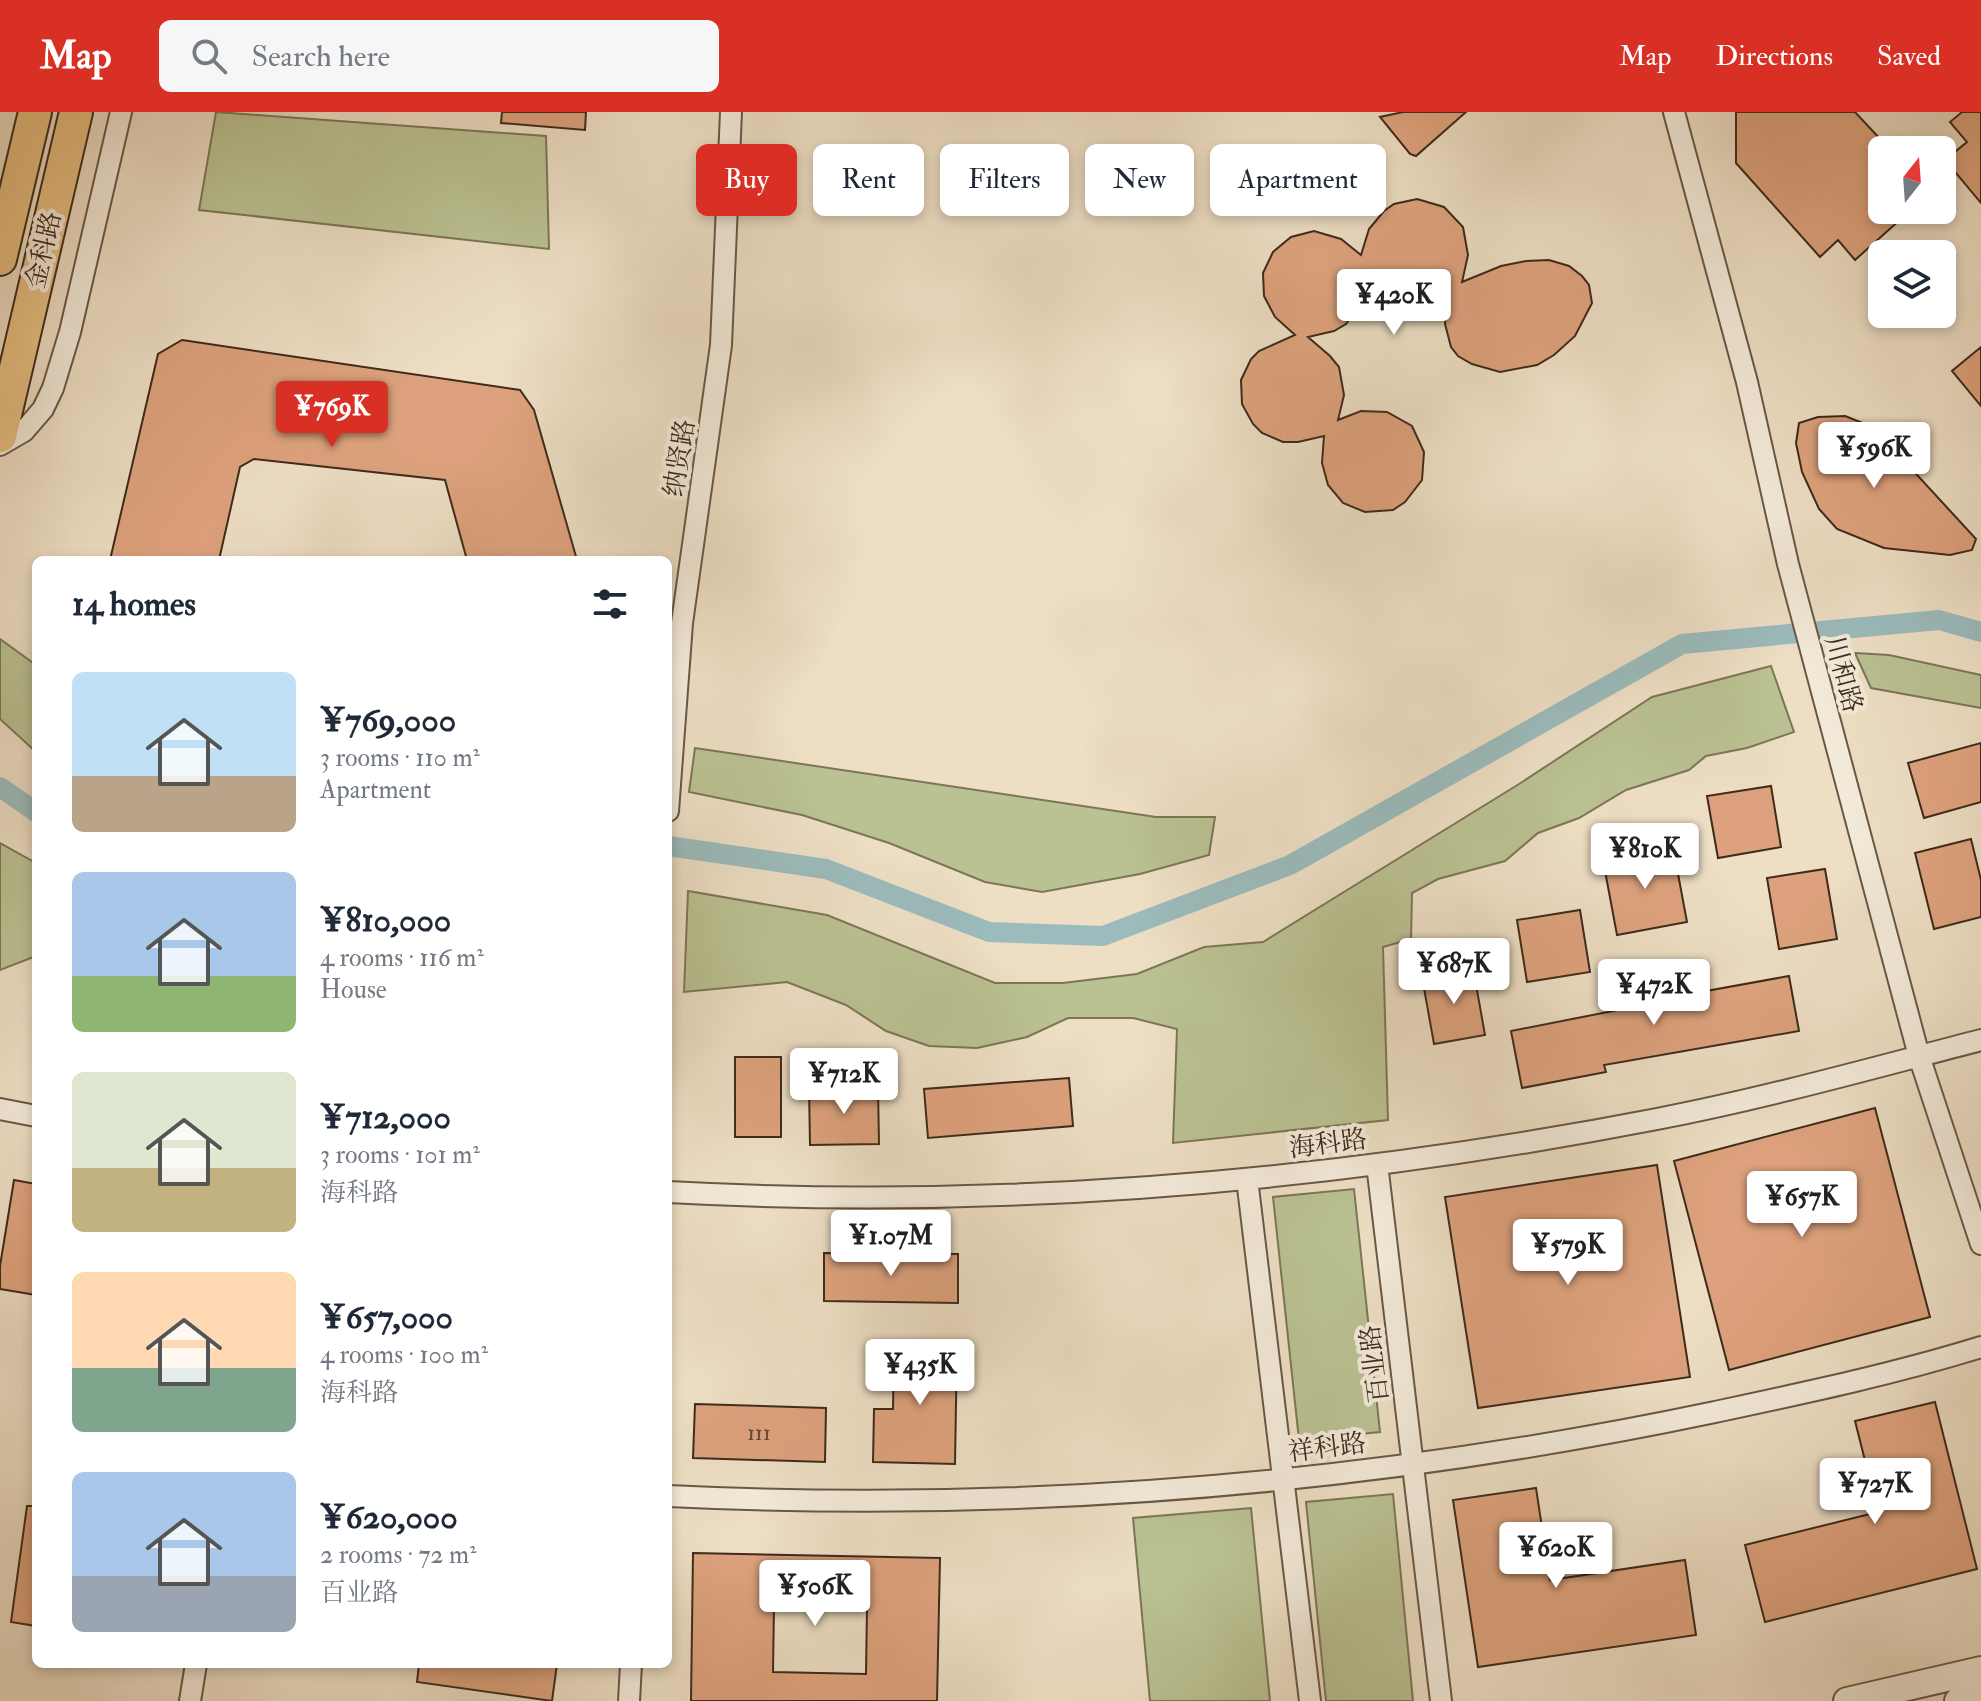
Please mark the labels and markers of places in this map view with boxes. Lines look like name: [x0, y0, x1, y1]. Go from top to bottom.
pin: ¥420K: [1338, 269, 1450, 337]
pin: ¥769K: [276, 381, 388, 449]
pin: ¥596K: [1818, 422, 1930, 490]
pin: ¥810K: [1589, 823, 1701, 891]
pin: ¥687K: [1398, 938, 1510, 1006]
pin: ¥472K: [1598, 959, 1710, 1027]
pin: ¥712K: [788, 1048, 900, 1116]
pin: ¥657K: [1746, 1171, 1858, 1239]
pin: ¥1.07M: [826, 1210, 956, 1278]
pin: ¥579K: [1512, 1219, 1624, 1287]
pin: ¥435K: [864, 1339, 976, 1407]
pin: ¥727K: [1819, 1458, 1931, 1526]
pin: ¥620K: [1500, 1522, 1612, 1590]
pin: ¥506K: [759, 1560, 871, 1628]

